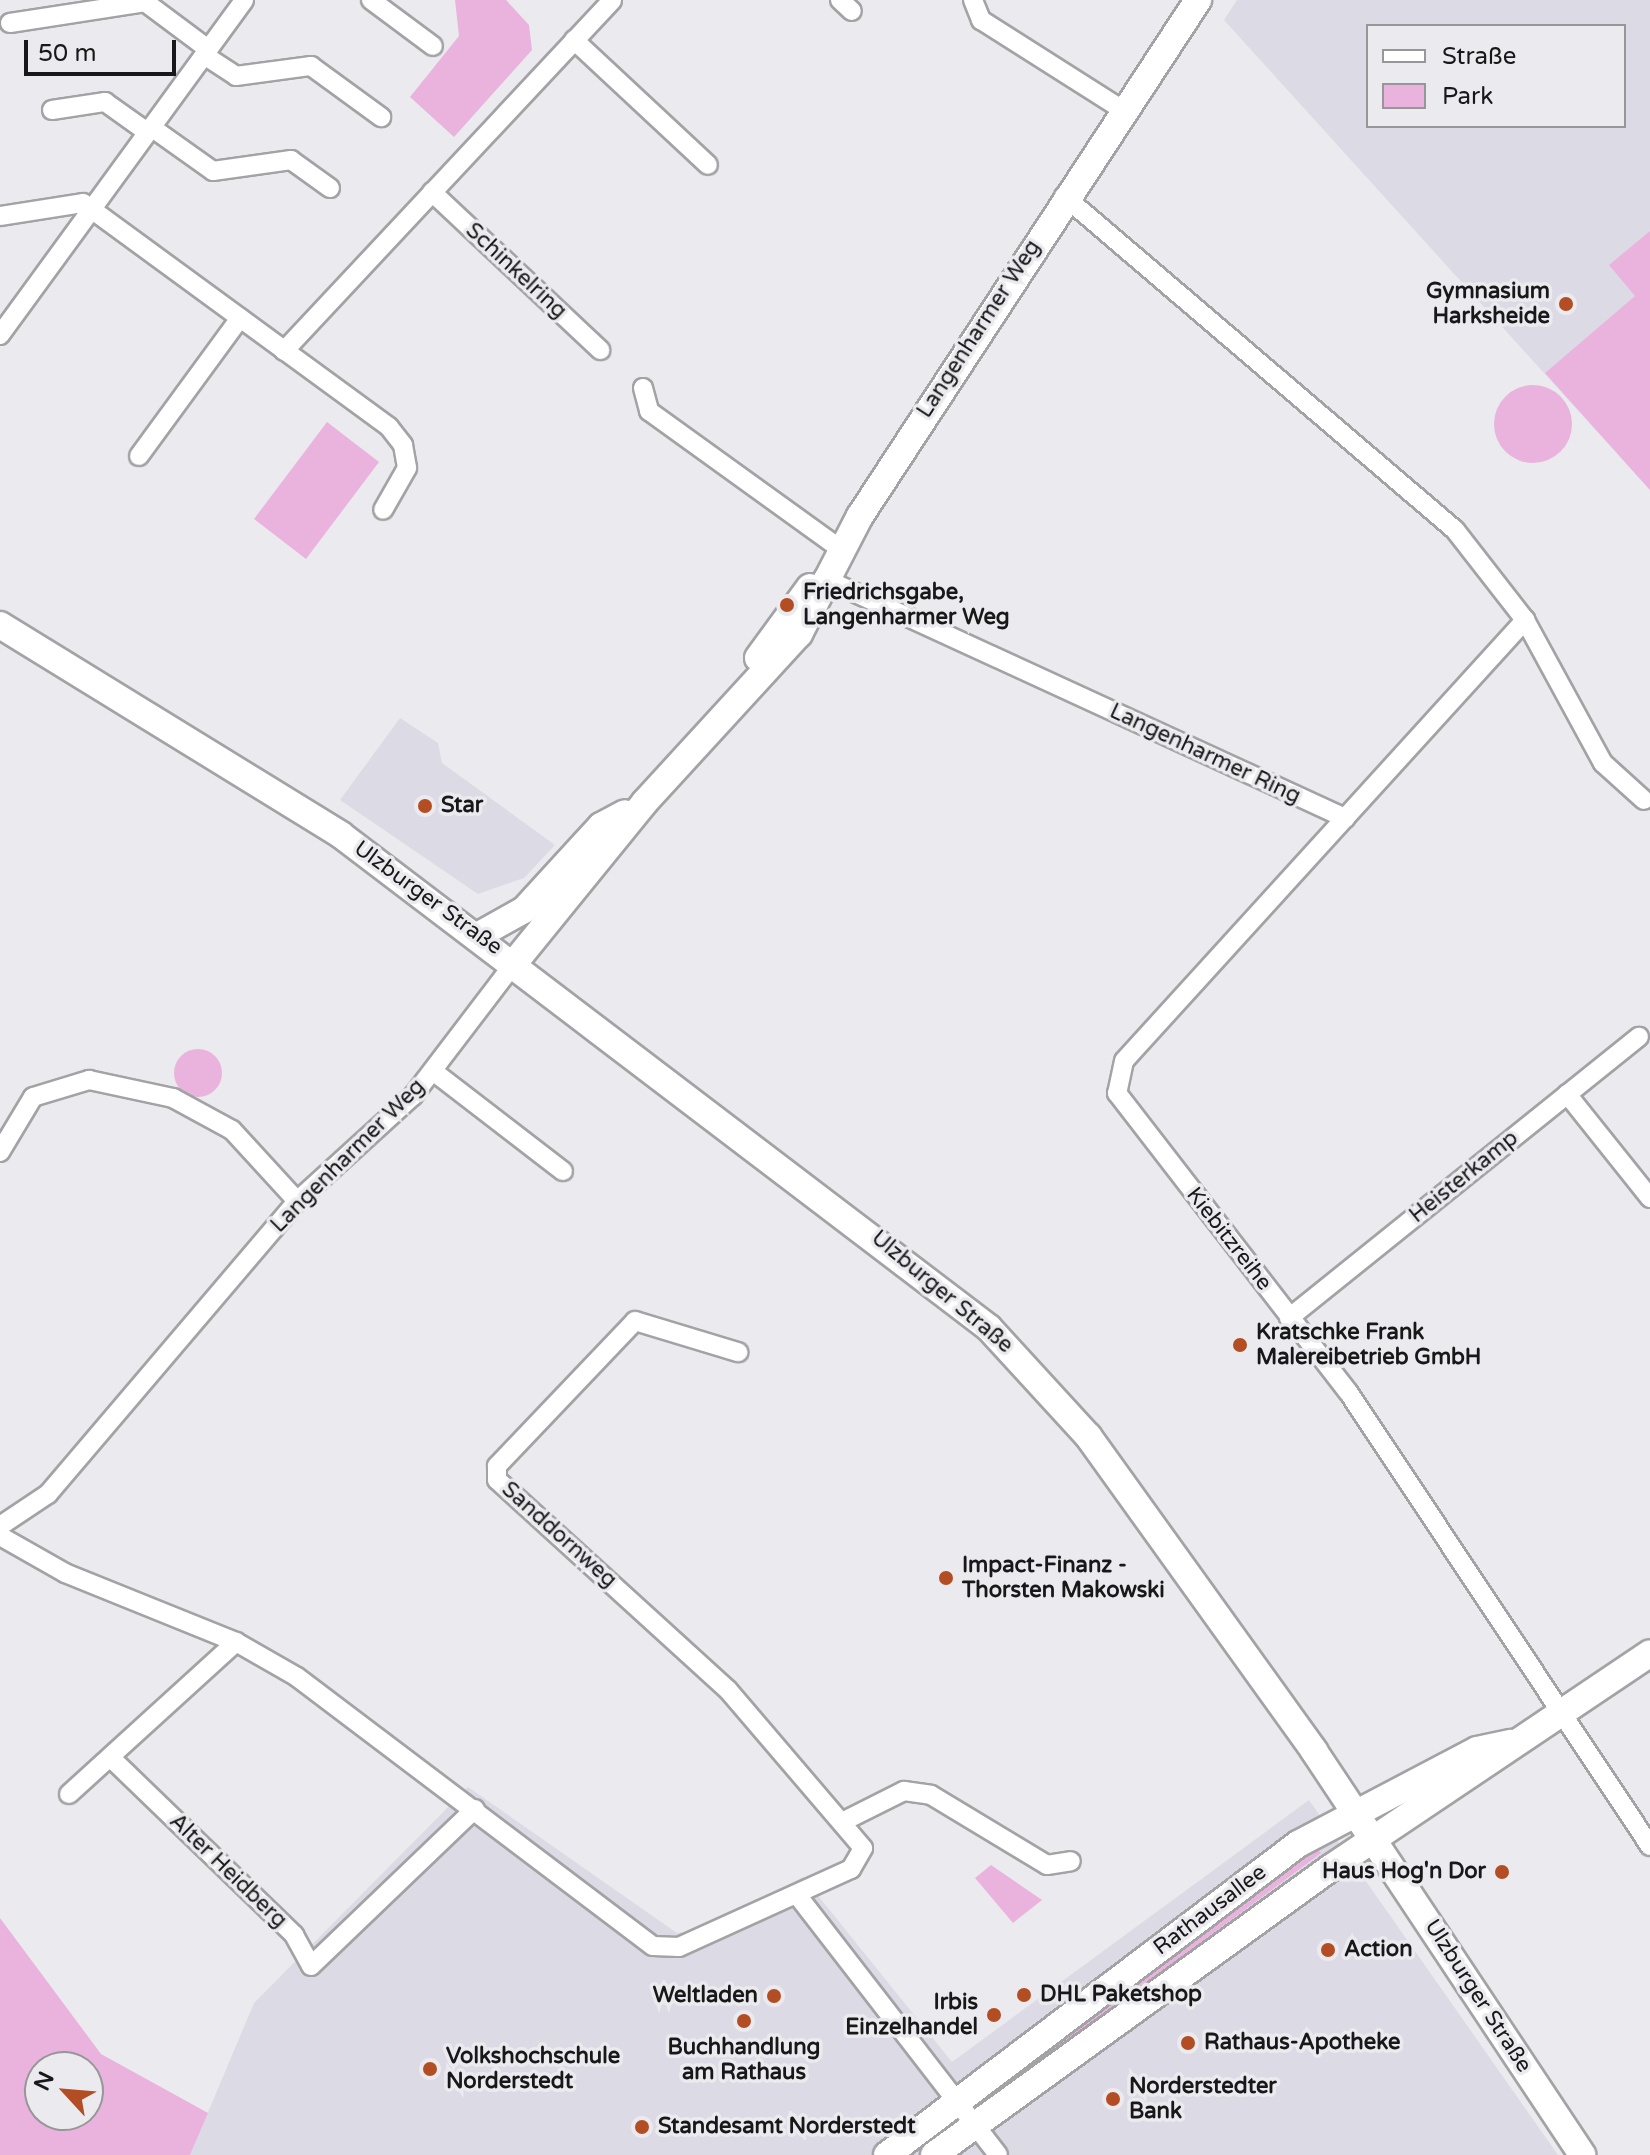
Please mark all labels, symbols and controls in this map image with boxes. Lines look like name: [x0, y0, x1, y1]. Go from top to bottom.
scale bar: [28, 24, 180, 74]
legend: [1366, 24, 1626, 128]
text: 50 m: [38, 39, 96, 68]
text: Straße: [1442, 42, 1516, 71]
text: Park: [1442, 82, 1493, 111]
street label: Schinkelring: [460, 218, 572, 324]
street label: Langenharmer Weg: [912, 235, 1046, 423]
place label: Gymnasium Harksheide: [1426, 278, 1550, 330]
marker: Gymnasium Harksheide: [1557, 295, 1575, 313]
place label: Friedrichsgabe, Langenharmer Weg: [803, 579, 1010, 630]
marker: Friedrichsgabe, Langenharmer Weg: [778, 596, 796, 614]
street label: Langenharmer Ring: [1105, 698, 1305, 810]
place label: Star: [441, 793, 483, 819]
marker: Star: [416, 797, 434, 815]
street label: Ulzburger Straße: [349, 835, 507, 961]
street label: Langenharmer Weg: [266, 1074, 430, 1238]
street label: Heisterkamp: [1404, 1125, 1524, 1229]
street label: Kiebitzreihe: [1181, 1182, 1277, 1296]
street label: Ulzburger Straße: [866, 1225, 1018, 1359]
place label: Kratschke Frank Malereibetrieb GmbH: [1256, 1319, 1481, 1370]
marker: Kratschke Frank Malereibetrieb GmbH: [1231, 1336, 1249, 1354]
street label: Sanddornweg: [496, 1476, 622, 1594]
place label: Impact-Finanz - Thorsten Makowski: [962, 1552, 1165, 1604]
marker: Impact-Finanz - Thorsten Makowski: [937, 1569, 955, 1587]
street label: Alter Heidberg: [164, 1808, 292, 1934]
street label: Rathausallee: [1149, 1859, 1271, 1961]
place label: Haus Hog'n Dor: [1322, 1859, 1486, 1885]
marker: Haus Hog'n Dor: [1493, 1863, 1511, 1881]
street label: Ulzburger Straße: [1419, 1915, 1537, 2077]
place label: Action: [1344, 1937, 1413, 1963]
marker: Action: [1319, 1941, 1337, 1959]
place label: DHL Paketshop: [1040, 1982, 1202, 2008]
place label: Weltladen: [653, 1983, 758, 2009]
marker: DHL Paketshop: [1015, 1986, 1033, 2004]
marker: Weltladen: [765, 1987, 783, 2005]
place label: Irbis Einzelhandel: [845, 1989, 978, 2040]
marker: Irbis Einzelhandel: [985, 2006, 1003, 2024]
marker: Buchhandlung am Rathaus: [735, 2012, 753, 2030]
place label: Rathaus-Apotheke: [1204, 2030, 1400, 2056]
place label: Buchhandlung am Rathaus: [668, 2034, 820, 2086]
marker: Rathaus-Apotheke: [1179, 2034, 1197, 2052]
place label: Volkshochschule Norderstedt: [446, 2043, 620, 2094]
north arrow: [24, 2051, 104, 2131]
marker: Volkshochschule Norderstedt: [421, 2060, 439, 2078]
text: N: [29, 2068, 60, 2095]
place label: Norderstedter Bank: [1129, 2073, 1277, 2124]
marker: Norderstedter Bank: [1104, 2090, 1122, 2108]
place label: Standesamt Norderstedt: [658, 2114, 916, 2140]
marker: Standesamt Norderstedt: [633, 2118, 651, 2136]

